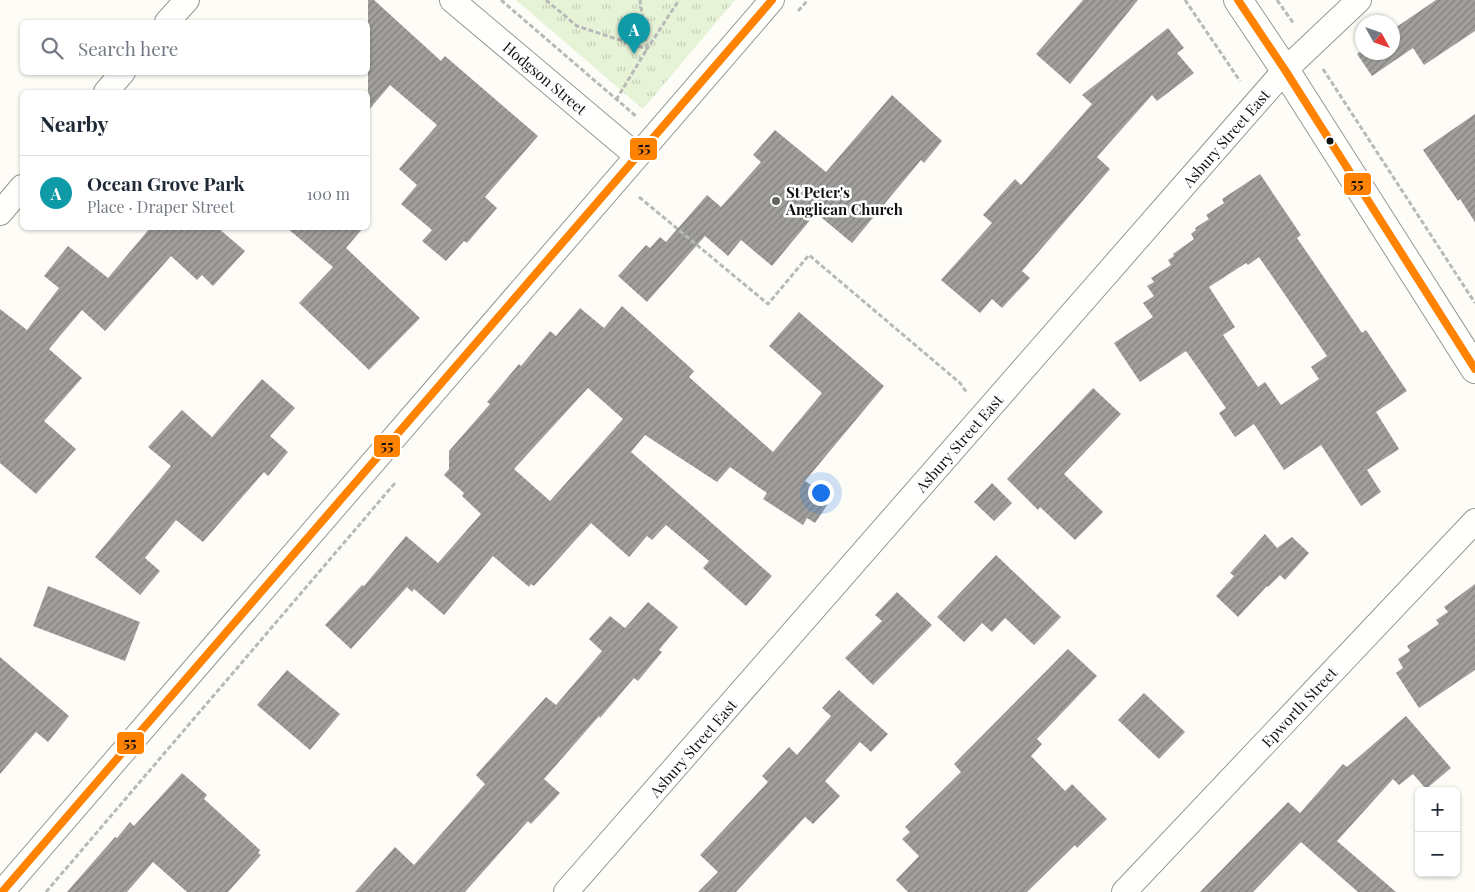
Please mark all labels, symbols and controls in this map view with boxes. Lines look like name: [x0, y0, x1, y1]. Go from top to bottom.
pin: A: [618, 13, 650, 54]
north arrow: [1355, 15, 1400, 60]
search box: [20, 20, 370, 75]
icon: search: [38, 34, 66, 62]
text: Search here: [78, 35, 178, 61]
street label: Hodgson Street: [499, 37, 592, 119]
street label: Asbury Street East: [1177, 84, 1274, 192]
text: Nearby: [40, 109, 109, 137]
unlabelled marker: [1325, 136, 1335, 146]
line badge: 55: [629, 137, 658, 161]
text: 55: [638, 138, 650, 157]
text: Ocean Grove Park: [87, 170, 245, 196]
line badge: 55: [1343, 172, 1372, 196]
text: 55: [1351, 174, 1363, 193]
place label: St Peter's Anglican Church: [785, 182, 903, 219]
text: A: [51, 183, 61, 204]
text: 100 m: [307, 183, 350, 204]
marker: St Peter's Anglican Church: [770, 195, 782, 207]
text: Place · Draper Street: [87, 196, 235, 217]
street label: Asbury Street East: [910, 389, 1007, 497]
line badge: 55: [373, 434, 401, 458]
text: 55: [381, 436, 393, 455]
your location: [808, 480, 834, 506]
street label: Epworth Street: [1257, 662, 1342, 751]
street label: Asbury Street East: [644, 694, 741, 802]
line badge: 55: [116, 731, 145, 755]
text: 55: [124, 733, 136, 752]
map controls: [1415, 787, 1460, 877]
button: +: [1415, 787, 1460, 832]
button: −: [1415, 832, 1460, 877]

